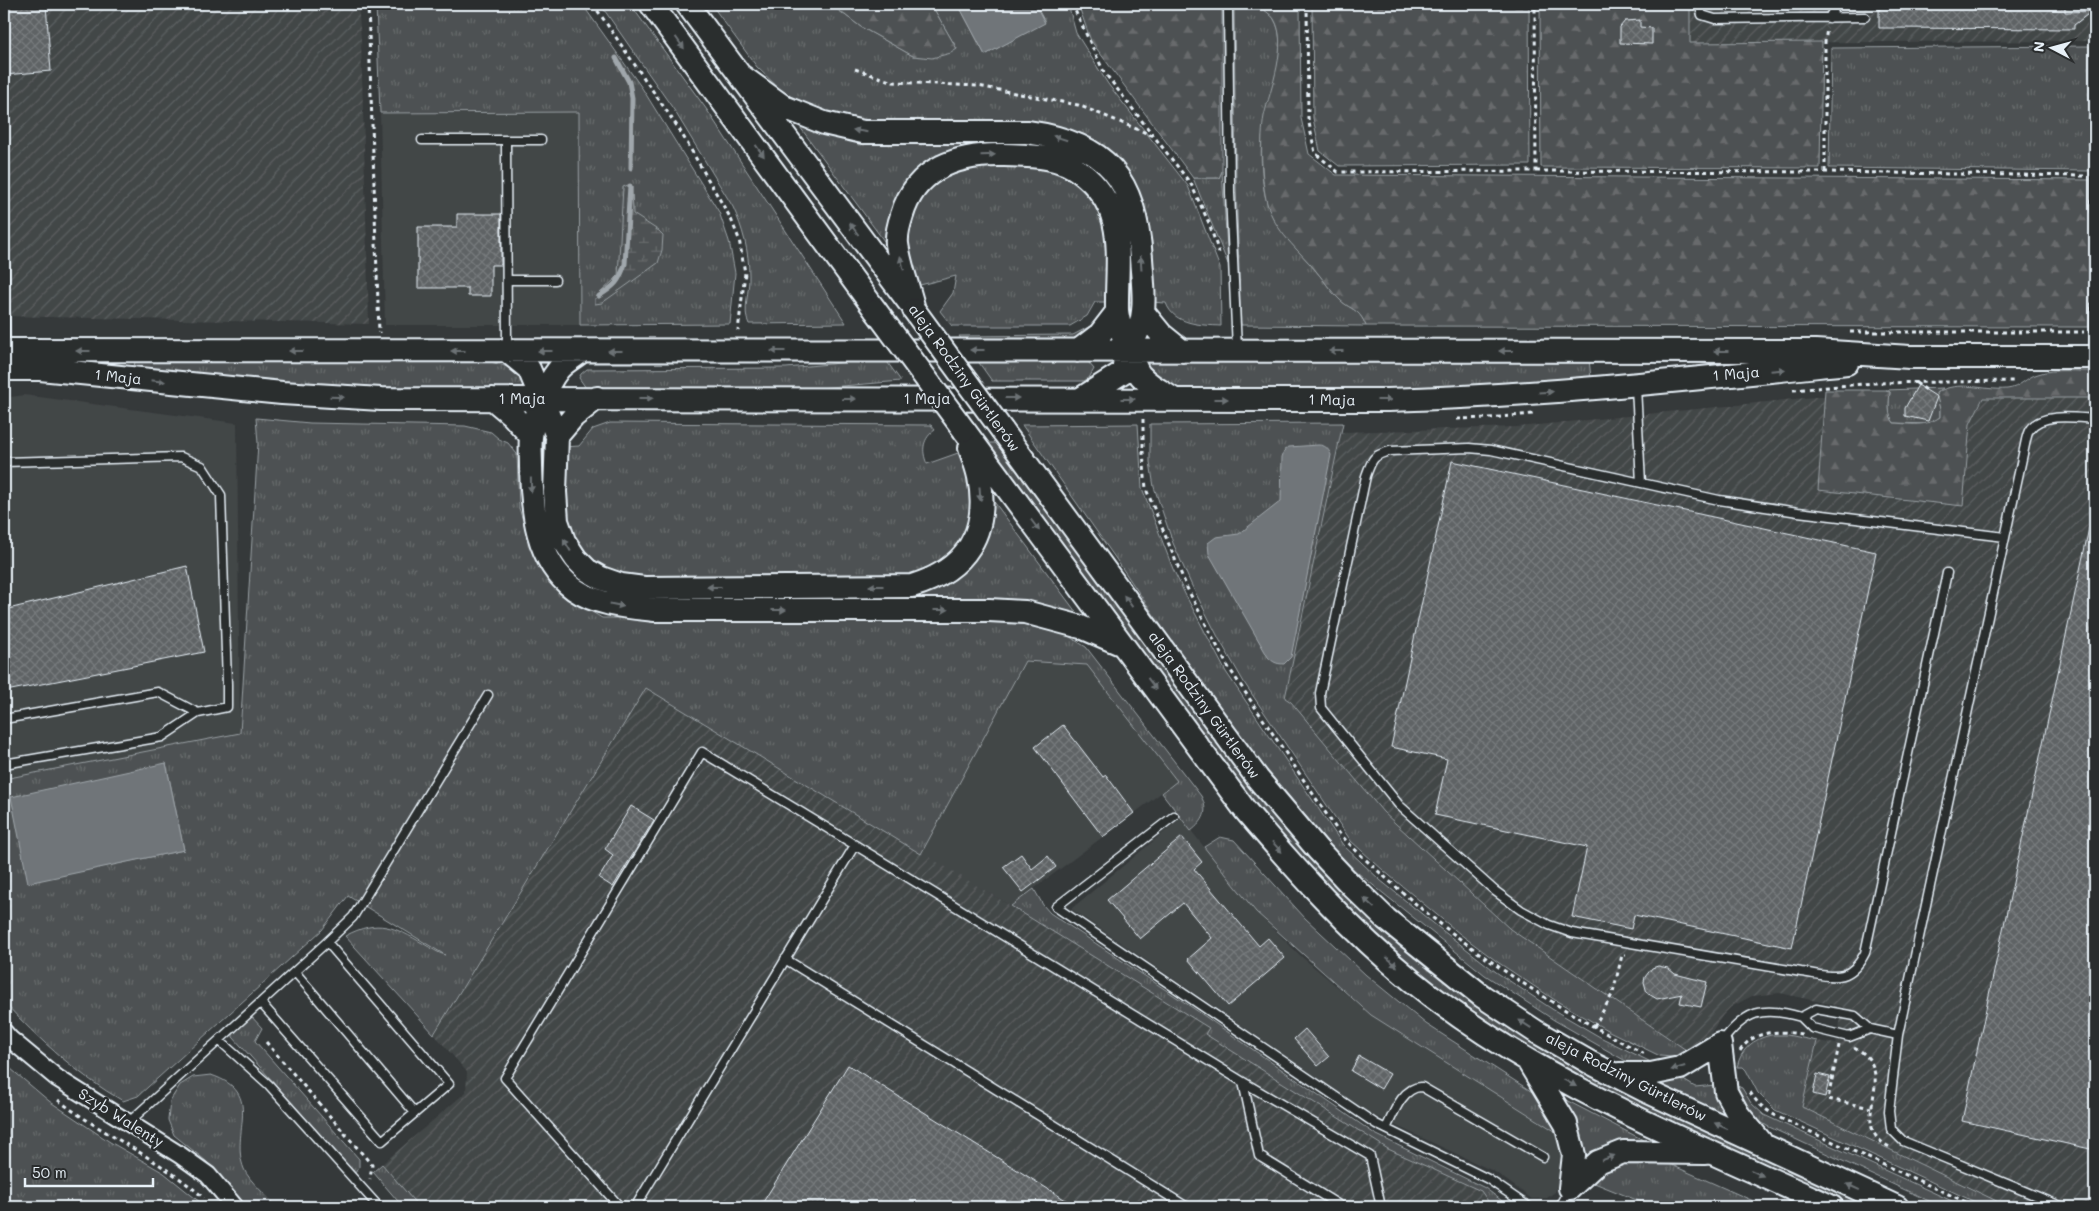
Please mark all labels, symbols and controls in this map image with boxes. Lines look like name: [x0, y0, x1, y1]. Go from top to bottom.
north arrow: [2026, 22, 2076, 72]
one-way arrow: [675, 36, 686, 49]
text: N: [2029, 40, 2049, 53]
one-way arrow: [851, 126, 867, 134]
one-way arrow: [1052, 133, 1067, 141]
one-way arrow: [755, 145, 765, 158]
one-way arrow: [980, 151, 996, 159]
one-way arrow: [849, 222, 859, 236]
one-way arrow: [1137, 255, 1145, 271]
one-way arrow: [898, 256, 906, 271]
street label: aleja Rodziny Gürtlerów: [904, 300, 1025, 455]
one-way arrow: [969, 346, 985, 354]
one-way arrow: [75, 347, 91, 355]
one-way arrow: [288, 347, 304, 355]
one-way arrow: [450, 347, 466, 355]
one-way arrow: [536, 347, 552, 355]
one-way arrow: [607, 347, 623, 355]
one-way arrow: [769, 347, 785, 355]
one-way arrow: [1328, 347, 1344, 355]
one-way arrow: [1498, 347, 1514, 355]
one-way arrow: [1713, 347, 1729, 355]
street label: 1 Maja: [1712, 361, 1760, 385]
street label: 1 Maja: [94, 364, 143, 388]
one-way arrow: [1770, 366, 1786, 374]
one-way arrow: [150, 378, 166, 386]
street label: 1 Maja: [498, 388, 546, 408]
street label: 1 Maja: [903, 388, 951, 408]
one-way arrow: [1539, 388, 1555, 396]
street label: 1 Maja: [1308, 389, 1356, 409]
one-way arrow: [330, 394, 346, 402]
one-way arrow: [638, 394, 654, 402]
one-way arrow: [1004, 394, 1020, 402]
one-way arrow: [841, 395, 857, 403]
one-way arrow: [1120, 395, 1136, 403]
one-way arrow: [1214, 395, 1230, 403]
one-way arrow: [1376, 396, 1392, 404]
one-way arrow: [528, 477, 536, 493]
one-way arrow: [977, 486, 985, 502]
one-way arrow: [1029, 518, 1040, 531]
one-way arrow: [563, 538, 572, 551]
one-way arrow: [868, 582, 884, 590]
one-way arrow: [706, 583, 722, 591]
one-way arrow: [1123, 594, 1133, 608]
one-way arrow: [609, 601, 624, 609]
one-way arrow: [771, 606, 787, 614]
one-way arrow: [934, 606, 950, 614]
street label: aleja Rodziny Gürtlerów: [1144, 627, 1265, 782]
one-way arrow: [1147, 677, 1157, 691]
one-way arrow: [1271, 840, 1283, 852]
one-way arrow: [1364, 897, 1376, 909]
one-way arrow: [1385, 956, 1397, 968]
one-way arrow: [1518, 1019, 1532, 1029]
street label: aleja Rodziny Gürtlerów: [1543, 1027, 1710, 1125]
one-way arrow: [1670, 1064, 1685, 1072]
one-way arrow: [1563, 1079, 1578, 1087]
street label: Szyb Walenty: [75, 1083, 168, 1151]
one-way arrow: [1714, 1122, 1728, 1130]
one-way arrow: [1601, 1154, 1616, 1162]
scale bar: [25, 1156, 152, 1188]
text: 50 m: [32, 1162, 67, 1182]
one-way arrow: [1750, 1169, 1765, 1177]
one-way arrow: [1846, 1183, 1860, 1191]

